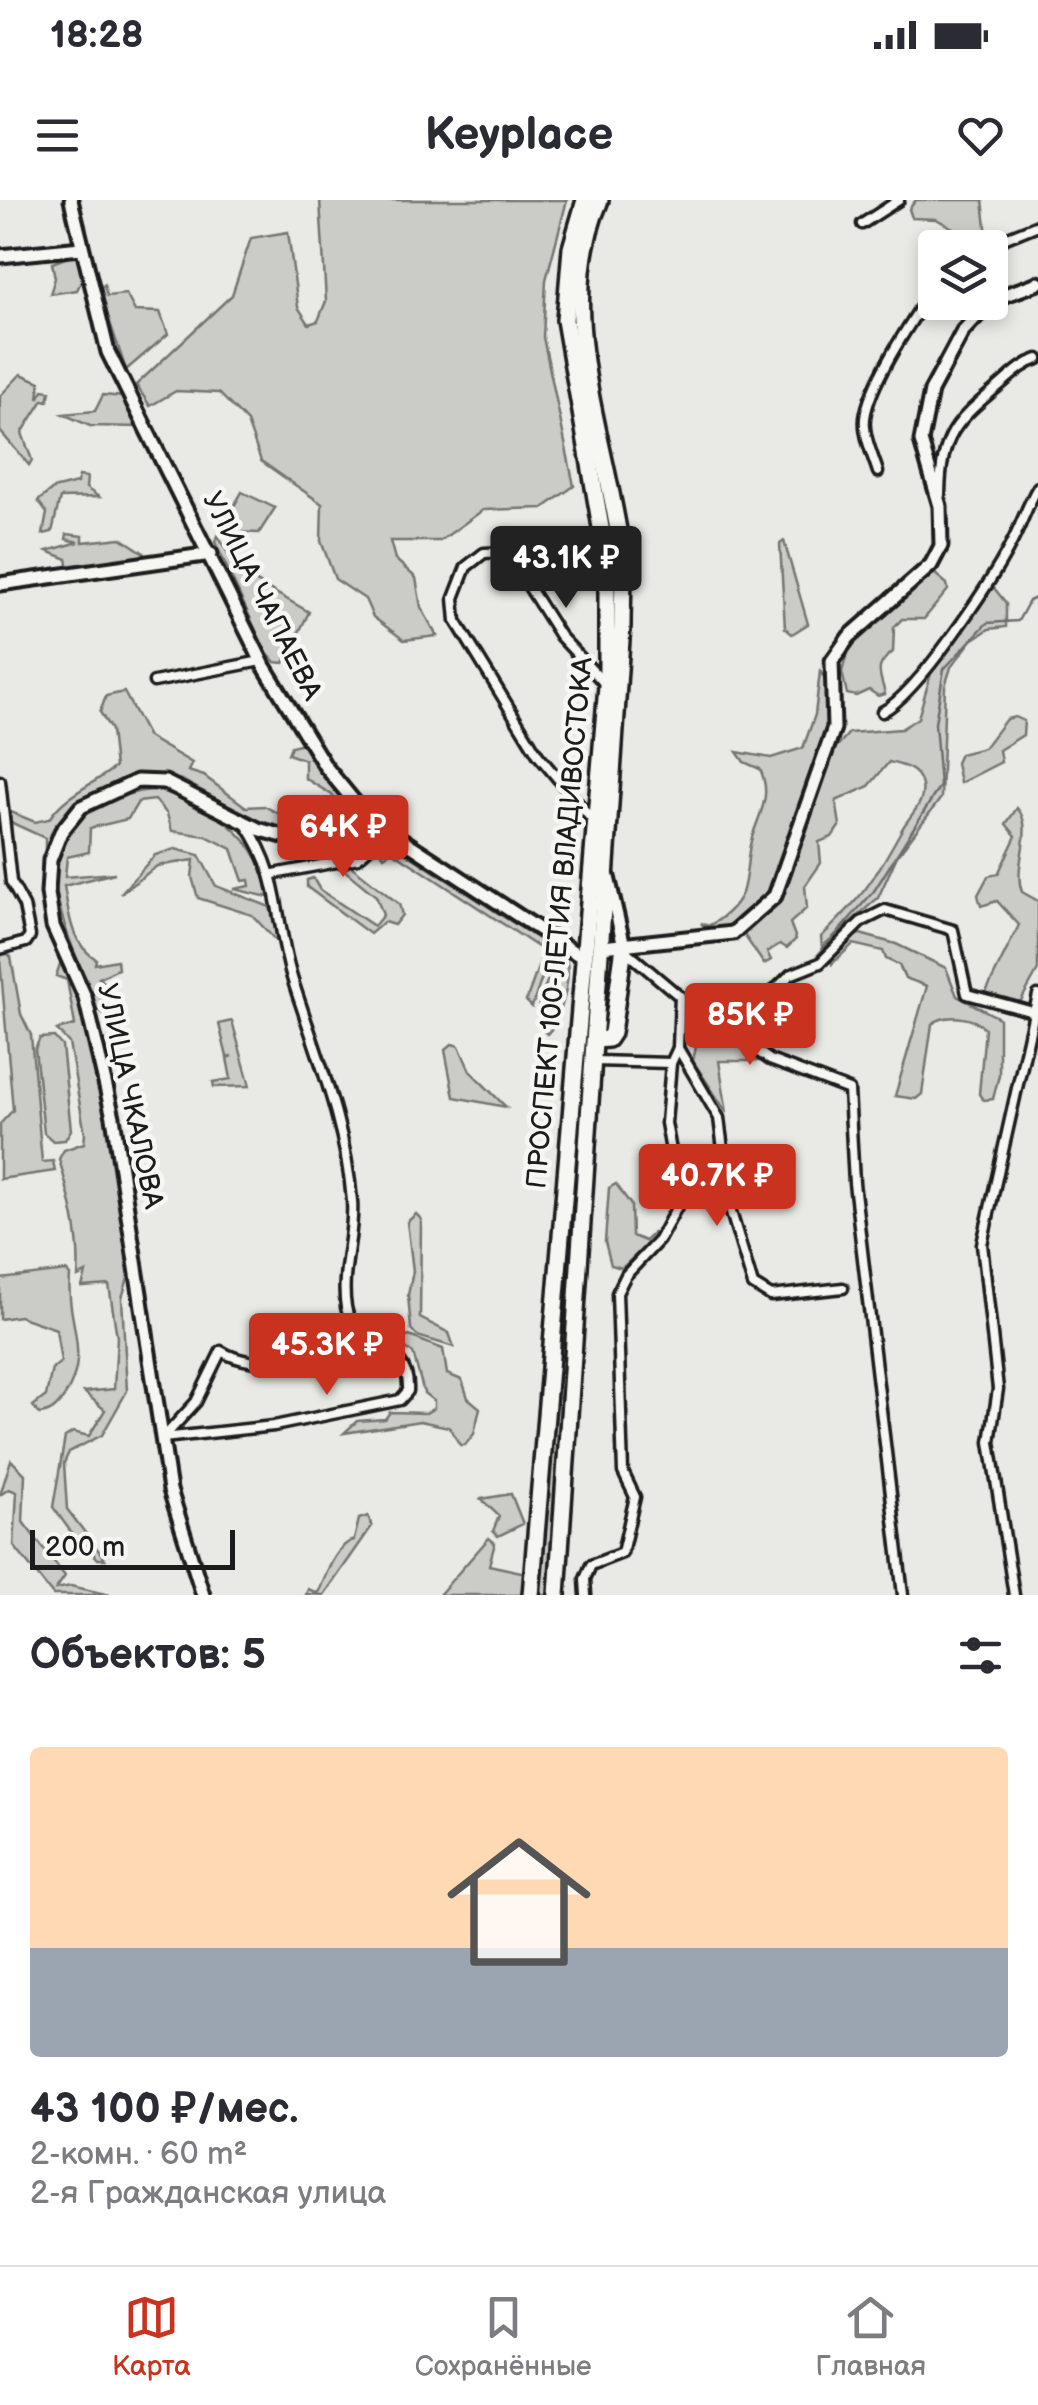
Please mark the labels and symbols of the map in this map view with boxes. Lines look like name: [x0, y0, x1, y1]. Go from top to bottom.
street label: УЛИЦА ЧАПАЕВА: [195, 486, 329, 707]
pin: 43.1K ₽: [474, 526, 658, 611]
street label: ПРОСПЕКТ 100-ЛЕТИЯ ВЛАДИВОСТОКА: [520, 655, 600, 1190]
pin: 64K ₽: [273, 795, 413, 880]
street label: УЛИЦА ЧКАЛОВА: [90, 981, 170, 1212]
pin: 85K ₽: [680, 983, 820, 1068]
pin: 40.7K ₽: [625, 1144, 809, 1229]
pin: 45.3K ₽: [235, 1313, 419, 1398]
scale bar: [30, 1525, 235, 1570]

